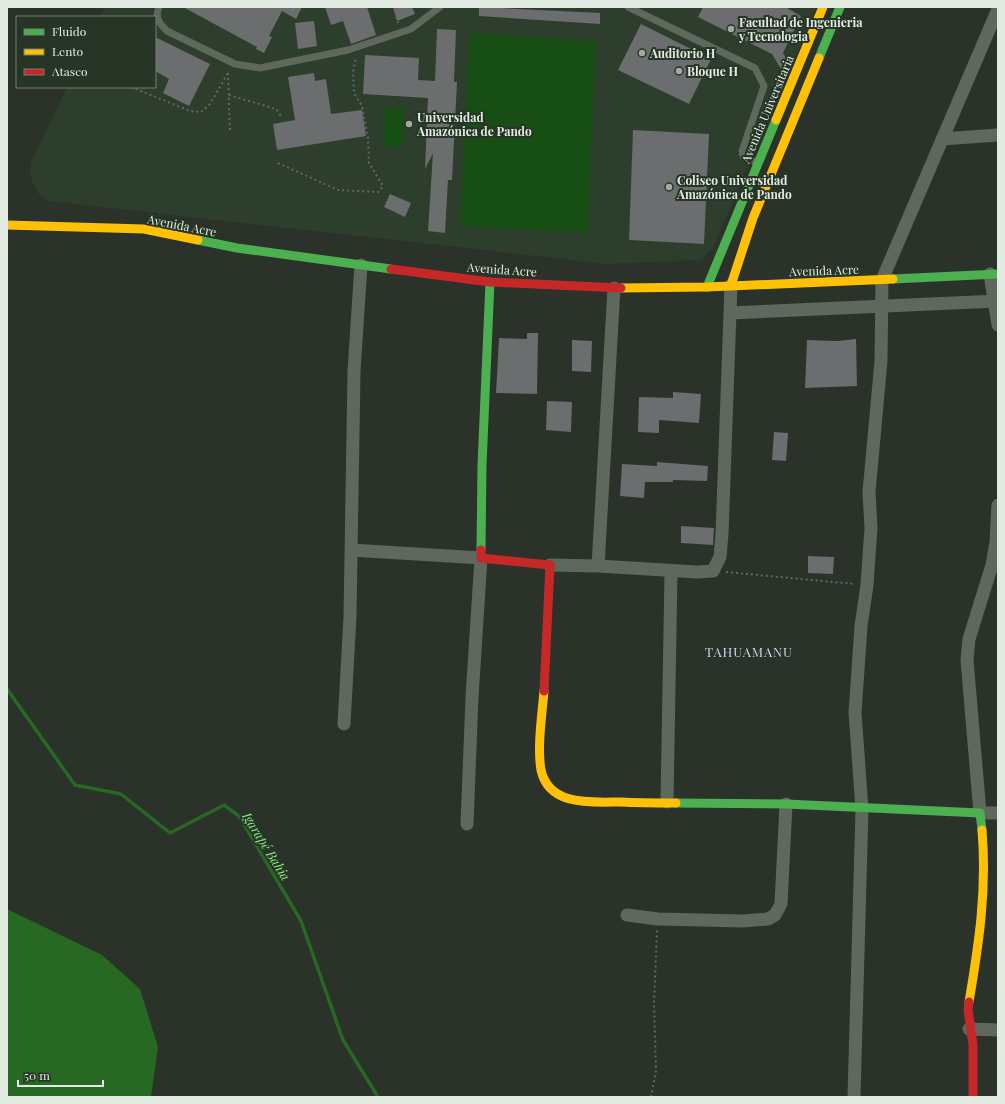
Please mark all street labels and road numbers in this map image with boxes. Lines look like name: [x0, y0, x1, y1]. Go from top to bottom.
street label: Avenida Universitaria: [737, 53, 797, 166]
street label: Avenida Acre: [145, 210, 218, 240]
street label: Avenida Acre: [466, 259, 537, 279]
street label: Avenida Acre: [788, 261, 859, 279]

